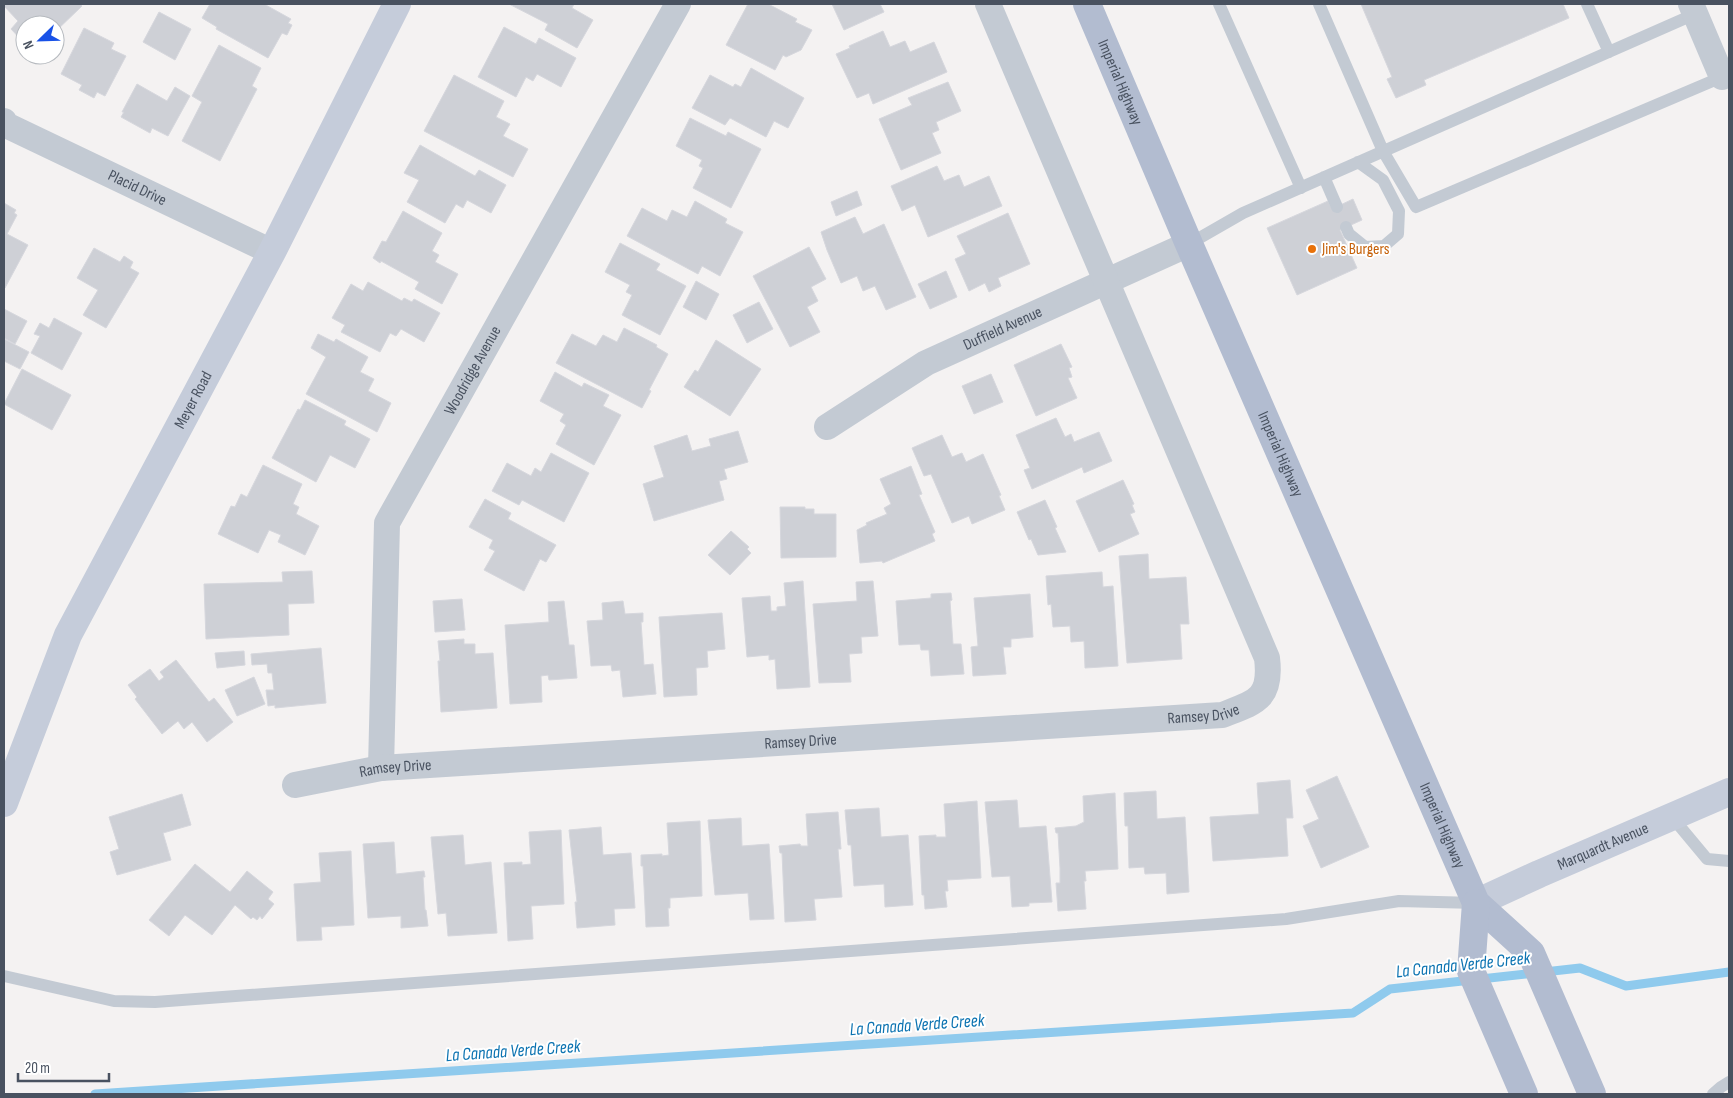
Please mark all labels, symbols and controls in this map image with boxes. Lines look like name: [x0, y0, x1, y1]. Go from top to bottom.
north arrow: [15, 15, 65, 65]
street label: Imperial Highway: [1094, 37, 1147, 128]
text: N: [19, 38, 38, 52]
street label: Placid Drive: [105, 166, 170, 210]
place label: Jim's Burgers: [1321, 240, 1390, 259]
marker: Jim's Burgers: [1306, 243, 1318, 255]
street label: Duffield Avenue: [960, 302, 1045, 354]
street label: Woodridge Avenue: [440, 323, 505, 418]
street label: Meyer Road: [170, 368, 216, 432]
street label: Imperial Highway: [1254, 409, 1307, 500]
street label: Ramsey Drive: [1167, 700, 1242, 728]
street label: Ramsey Drive: [764, 730, 837, 753]
street label: Ramsey Drive: [358, 755, 432, 782]
street label: Imperial Highway: [1415, 780, 1469, 871]
street label: Marquardt Avenue: [1555, 818, 1651, 874]
water label: La Canada Verde Creek: [1395, 947, 1532, 982]
water label: La Canada Verde Creek: [849, 1010, 986, 1040]
water label: La Canada Verde Creek: [445, 1036, 582, 1066]
scale bar: [18, 1050, 109, 1082]
text: 20 m: [25, 1059, 50, 1078]

